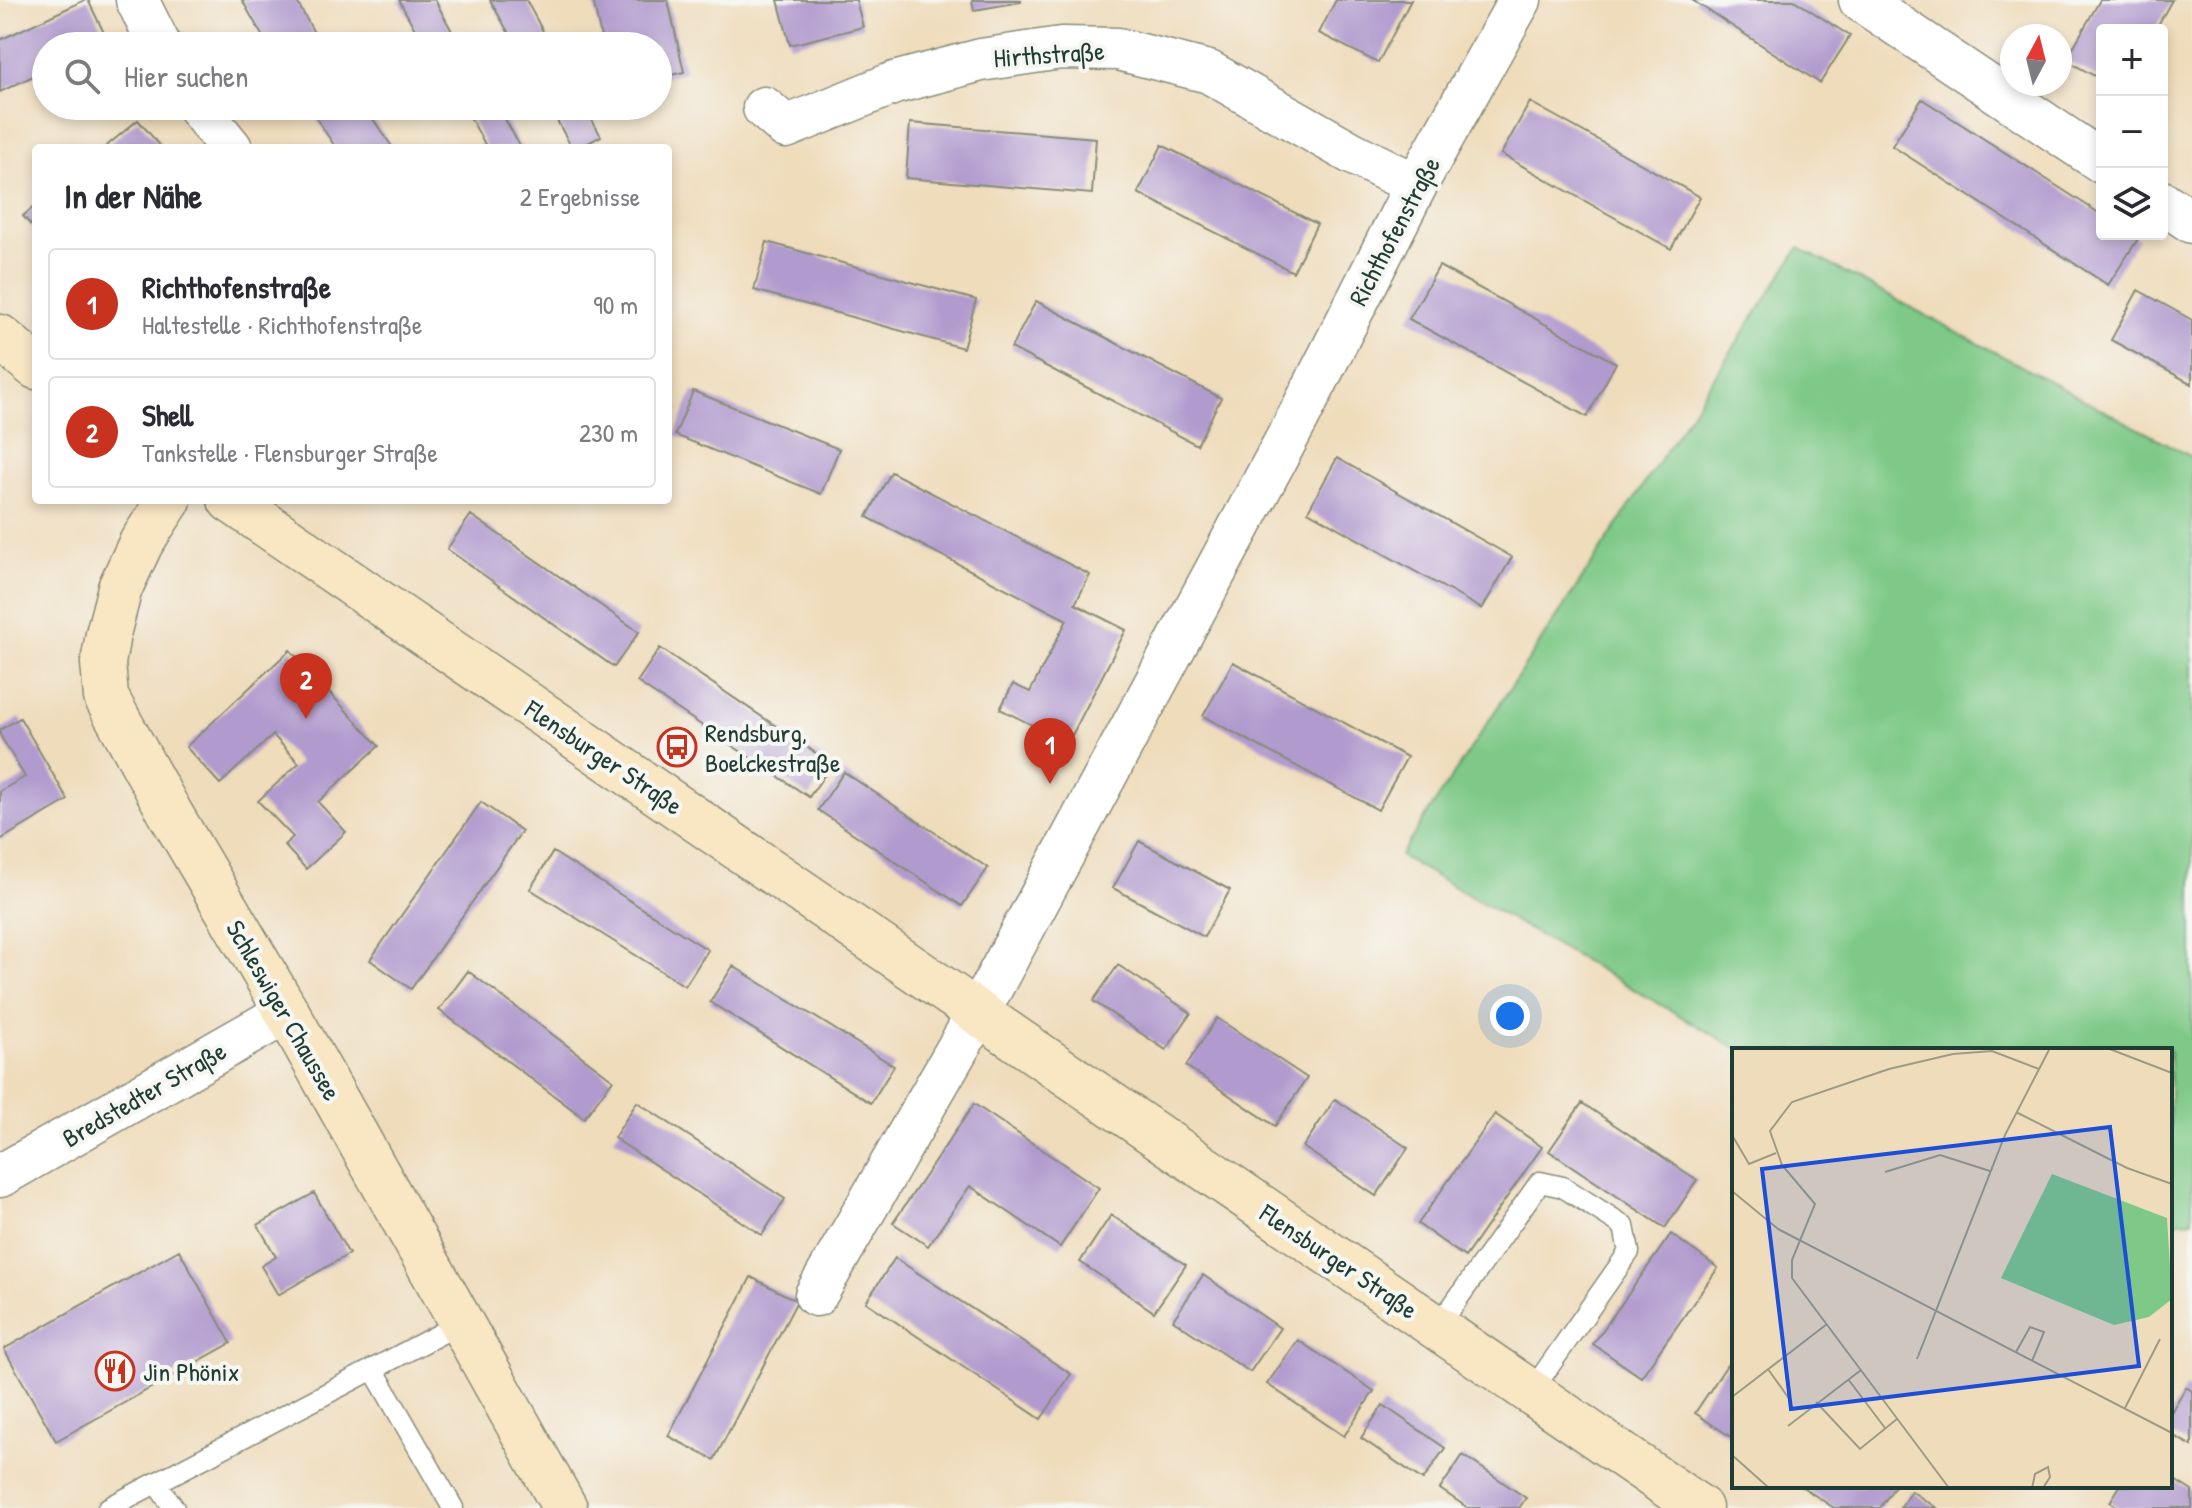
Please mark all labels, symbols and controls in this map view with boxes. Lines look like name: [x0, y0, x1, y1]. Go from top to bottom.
north arrow: [2000, 24, 2072, 96]
map controls: [2096, 24, 2168, 240]
button: +: [2096, 24, 2168, 96]
search box: [32, 32, 672, 120]
street label: Hirthstraße: [992, 33, 1106, 75]
icon: search: [60, 54, 104, 98]
text: Hier suchen: [124, 56, 248, 96]
button: −: [2096, 96, 2168, 168]
street label: Richthofenstraße: [1340, 151, 1448, 311]
button: layers: [2096, 168, 2168, 240]
text: In der Nähe: [64, 173, 202, 219]
text: 2 Ergebnisse: [520, 179, 640, 214]
text: Richthofenstraße: [142, 267, 331, 307]
text: 1: [87, 287, 97, 322]
text: 90 m: [593, 287, 638, 322]
text: Haltestelle · Richthofenstraße: [142, 307, 422, 342]
text: Shell: [142, 395, 193, 435]
text: 2: [86, 415, 98, 450]
text: 230 m: [579, 415, 638, 450]
text: Tankstelle · Flensburger Straße: [142, 435, 438, 470]
pin: 2: [280, 653, 332, 719]
street label: Flensburger Straße: [518, 691, 690, 823]
place label: Rendsburg, Boelckestraße: [705, 715, 840, 780]
pin: 1: [1024, 718, 1076, 784]
bus stop icon: Rendsburg, Boelckestraße: [656, 726, 698, 768]
street label: Schleswiger Chaussee: [218, 914, 350, 1106]
your location: [1490, 996, 1530, 1036]
street label: Bredstedter Straße: [56, 1033, 232, 1155]
inset map: [1732, 1048, 2172, 1488]
street label: Flensburger Straße: [1253, 1195, 1425, 1327]
restaurant icon: Jin Phönix: [94, 1350, 136, 1392]
place label: Jin Phönix: [143, 1354, 239, 1389]

